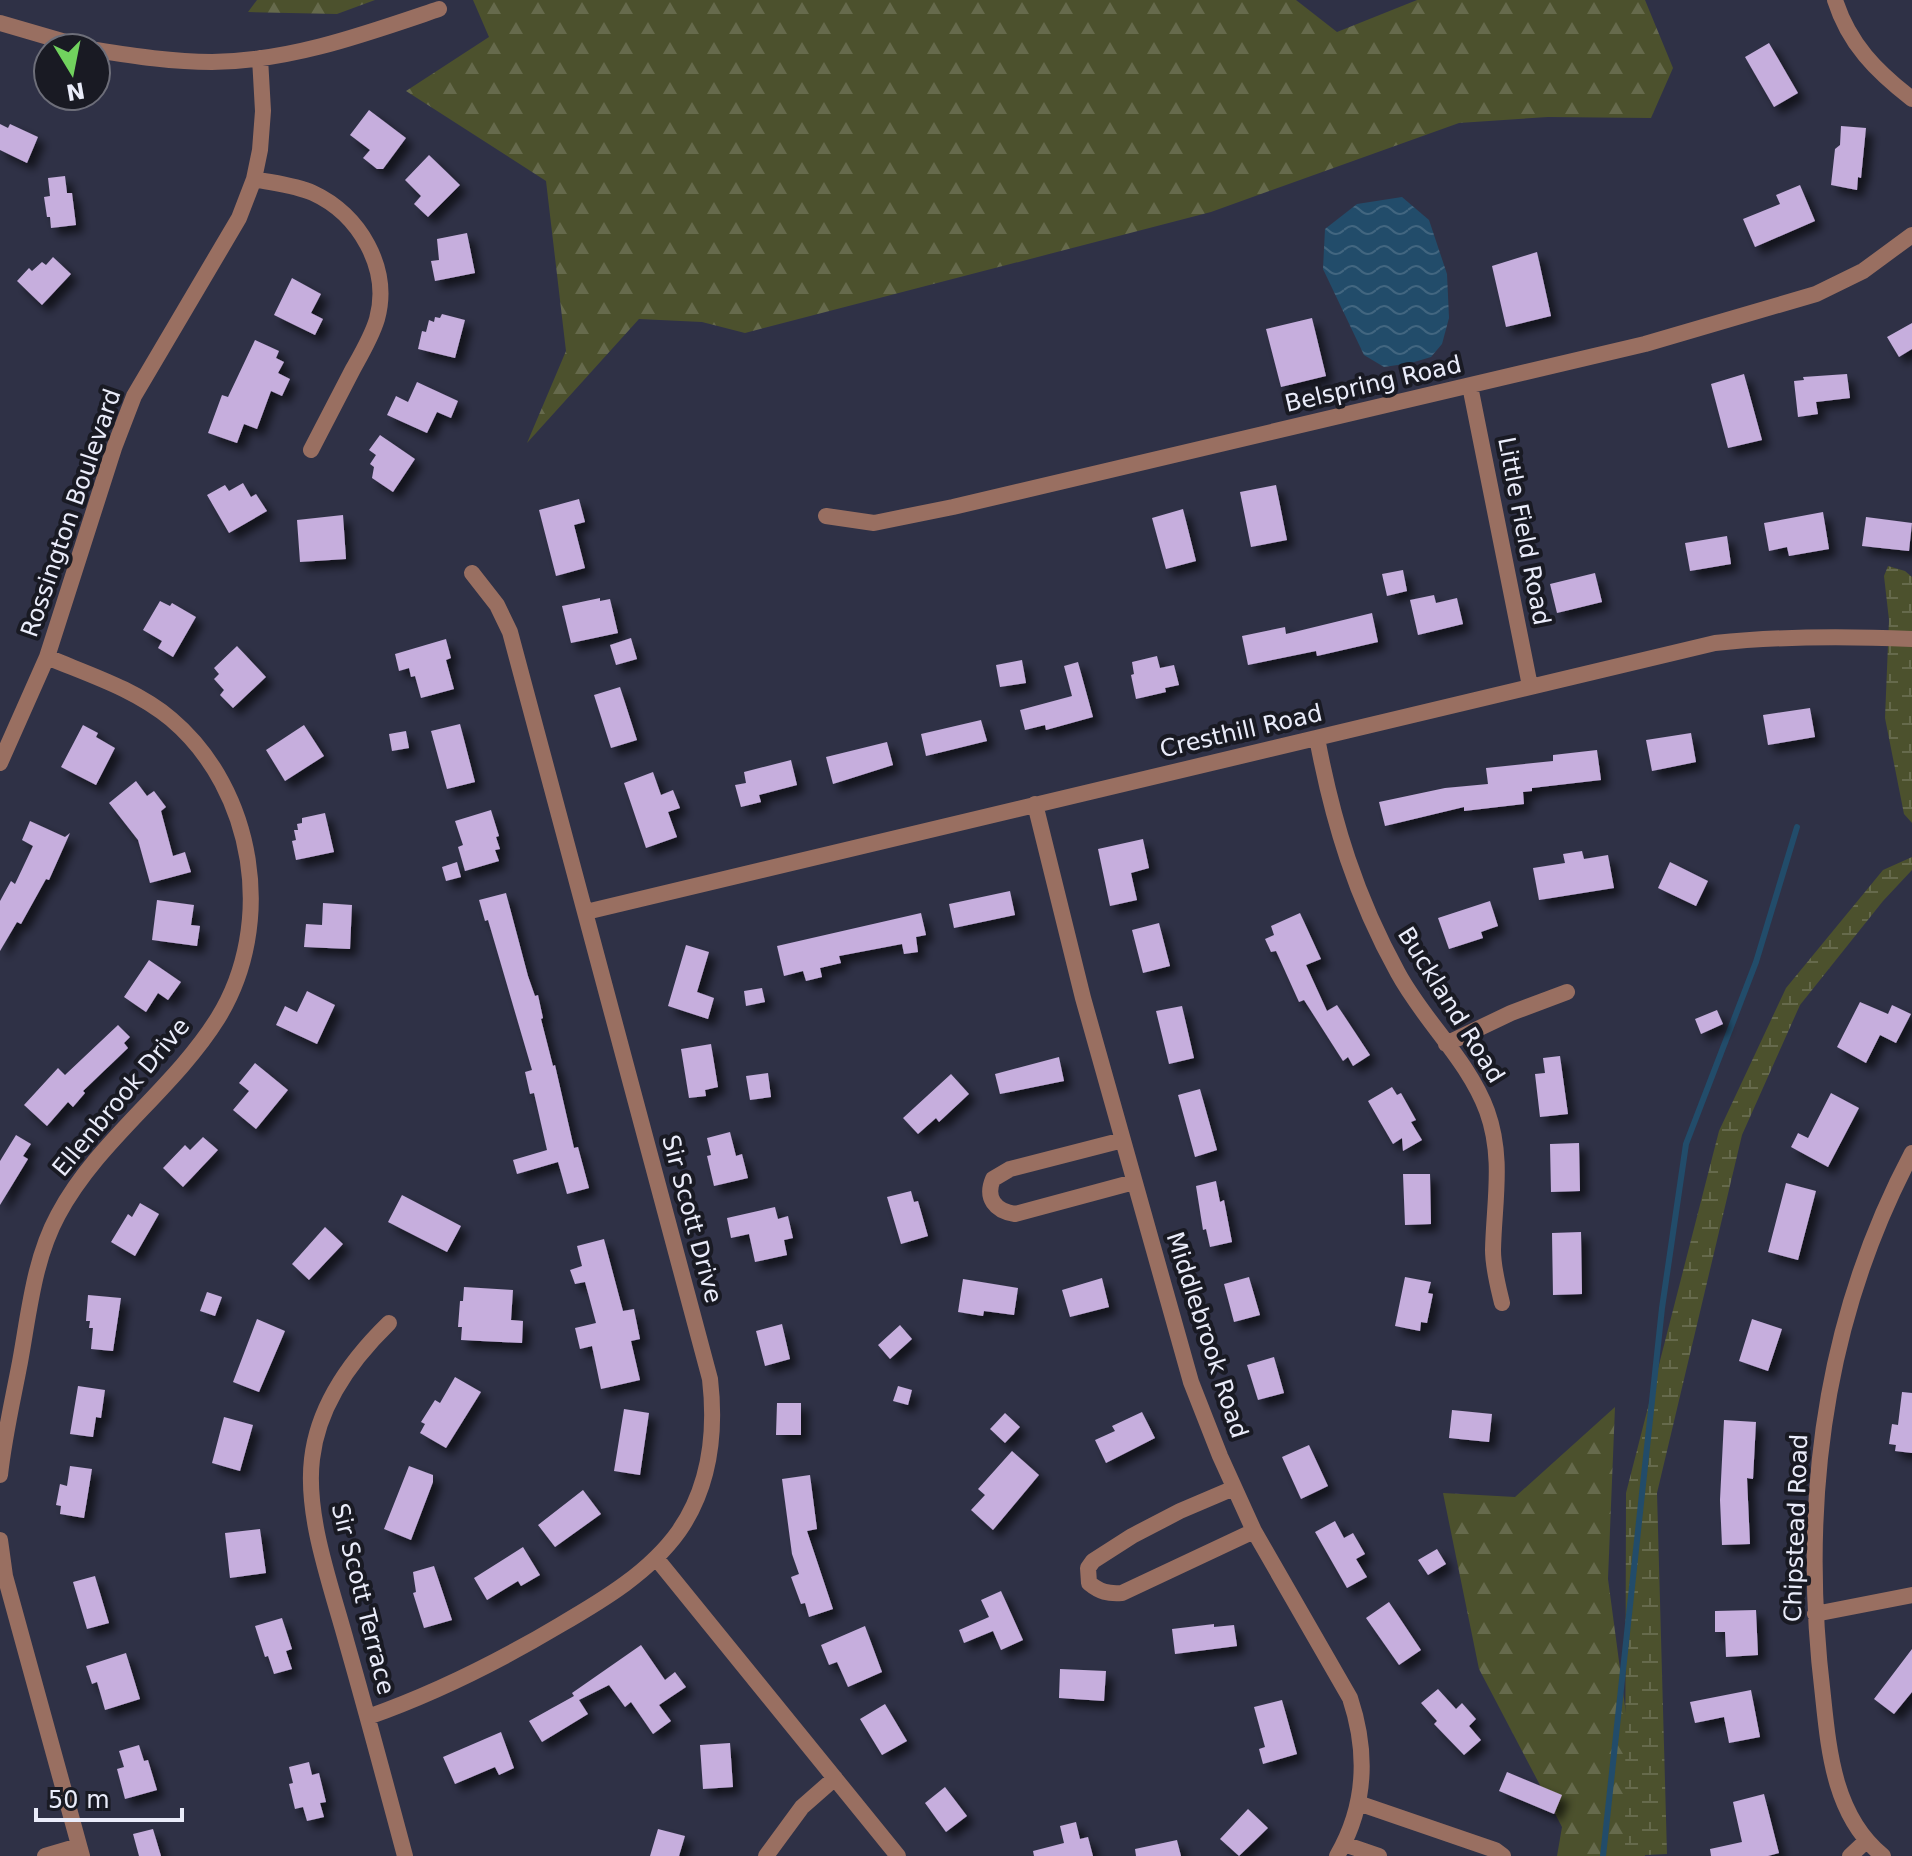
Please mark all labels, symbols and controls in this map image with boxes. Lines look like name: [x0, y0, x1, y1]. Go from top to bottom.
north arrow: [32, 32, 112, 112]
text: N: [64, 77, 87, 105]
street label: Belspring Road: [1282, 350, 1464, 418]
street label: Rossington Boulevard: [15, 385, 127, 641]
street label: Little Field Road: [1492, 434, 1556, 628]
street label: Cresthill Road: [1157, 699, 1325, 763]
street label: Buckland Road: [1392, 922, 1510, 1088]
street label: Ellenbrook Drive: [47, 1012, 195, 1182]
street label: Sir Scott Drive: [656, 1132, 728, 1306]
street label: Middlebrook Road: [1160, 1228, 1254, 1442]
street label: Chipstead Road: [1779, 1433, 1813, 1623]
street label: Sir Scott Terrace: [326, 1500, 400, 1698]
scale bar: [36, 1772, 182, 1822]
text: 50 m: [48, 1786, 110, 1814]

